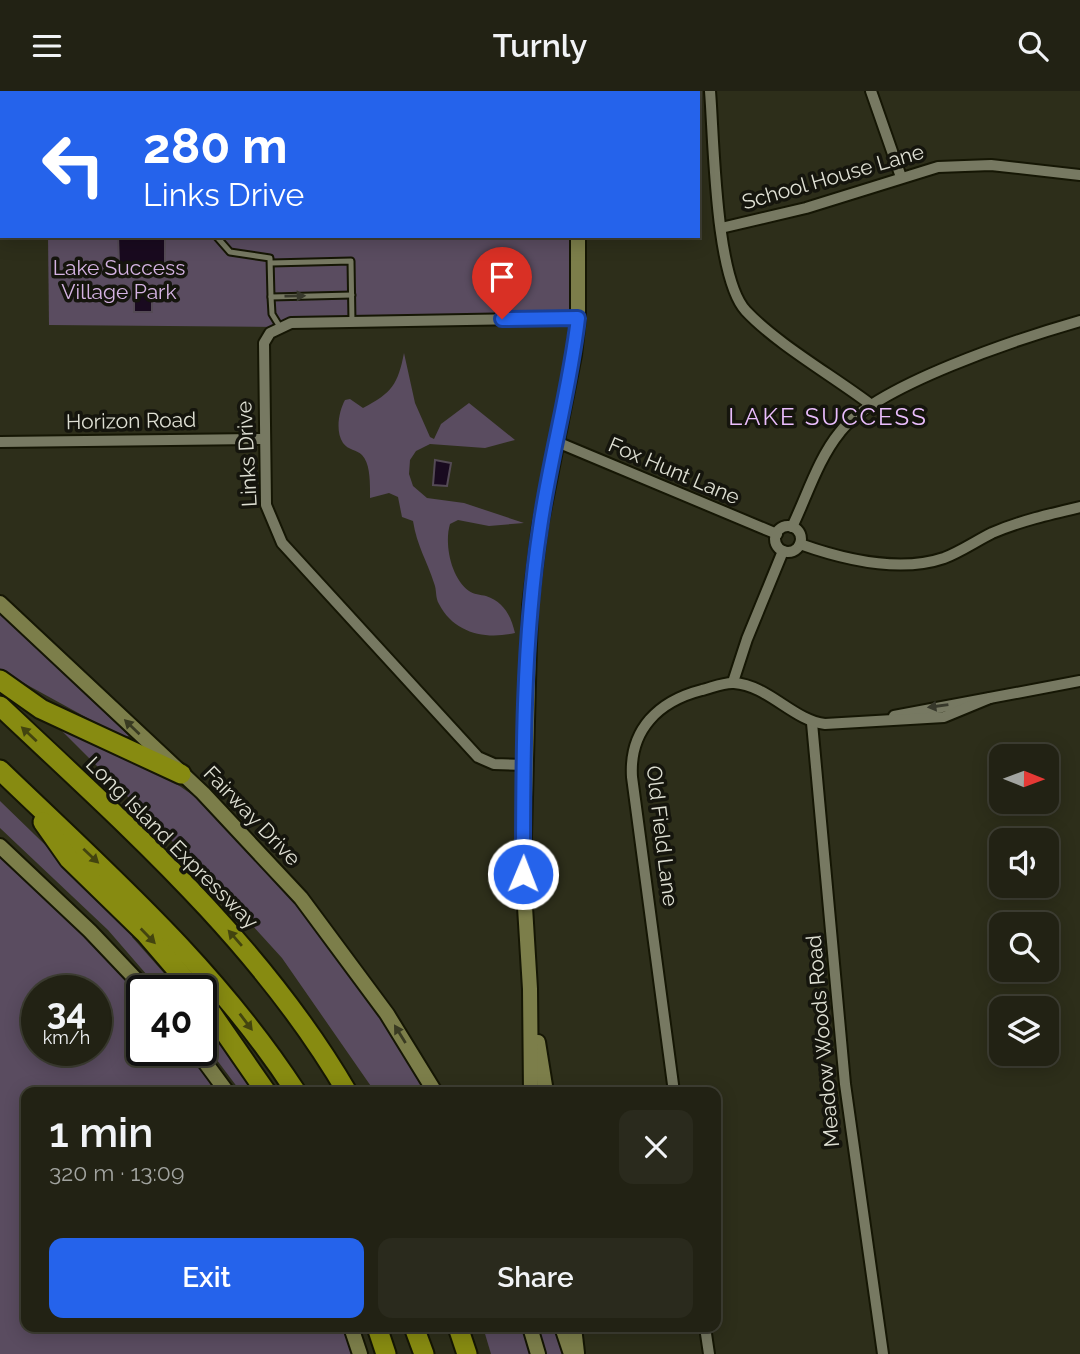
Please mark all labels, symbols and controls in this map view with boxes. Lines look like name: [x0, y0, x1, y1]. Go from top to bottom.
icon: menu: [28, 27, 66, 65]
text: Turnly: [493, 27, 587, 64]
icon: search: [1014, 27, 1052, 65]
text: 280 m: [143, 117, 288, 174]
icon: left: [28, 119, 119, 210]
street label: School House Lane: [739, 139, 927, 214]
text: Links Drive: [143, 176, 304, 213]
pin: [472, 247, 532, 319]
park label: Lake Success Village Park: [53, 255, 185, 304]
icon: arrive: [483, 258, 521, 296]
one-way arrow: [284, 290, 306, 302]
street label: Links Drive: [231, 401, 262, 508]
district label: LAKE SUCCESS: [728, 402, 928, 431]
street label: Horizon Road: [66, 407, 196, 434]
street label: Fox Hunt Lane: [605, 432, 744, 509]
one-way arrow: [927, 700, 949, 711]
one-way arrow: [124, 720, 141, 736]
one-way arrow: [21, 726, 38, 742]
north arrow: [989, 744, 1059, 814]
map controls: [989, 744, 1059, 1066]
street label: Long Island Expressway: [81, 751, 264, 934]
street label: Fairway Drive: [199, 761, 306, 871]
street label: Old Field Lane: [641, 764, 684, 908]
button: sound: [989, 828, 1059, 898]
position arrow: [486, 837, 560, 911]
one-way arrow: [82, 847, 99, 863]
button: search: [989, 912, 1059, 982]
one-way arrow: [139, 927, 156, 944]
one-way arrow: [227, 929, 243, 947]
street label: Meadow Woods Road: [801, 934, 844, 1148]
speed limit sign: 40: [126, 975, 217, 1066]
text: 34: [47, 991, 86, 1032]
button: layers: [989, 996, 1059, 1066]
one-way arrow: [239, 1012, 253, 1031]
one-way arrow: [393, 1024, 406, 1043]
text: km/h: [43, 1027, 90, 1048]
text: 1 min: [49, 1108, 153, 1157]
button: close: [619, 1110, 693, 1184]
text: 320 m · 13:09: [49, 1159, 184, 1186]
button: Exit: [49, 1238, 364, 1318]
button: Share: [378, 1238, 693, 1318]

